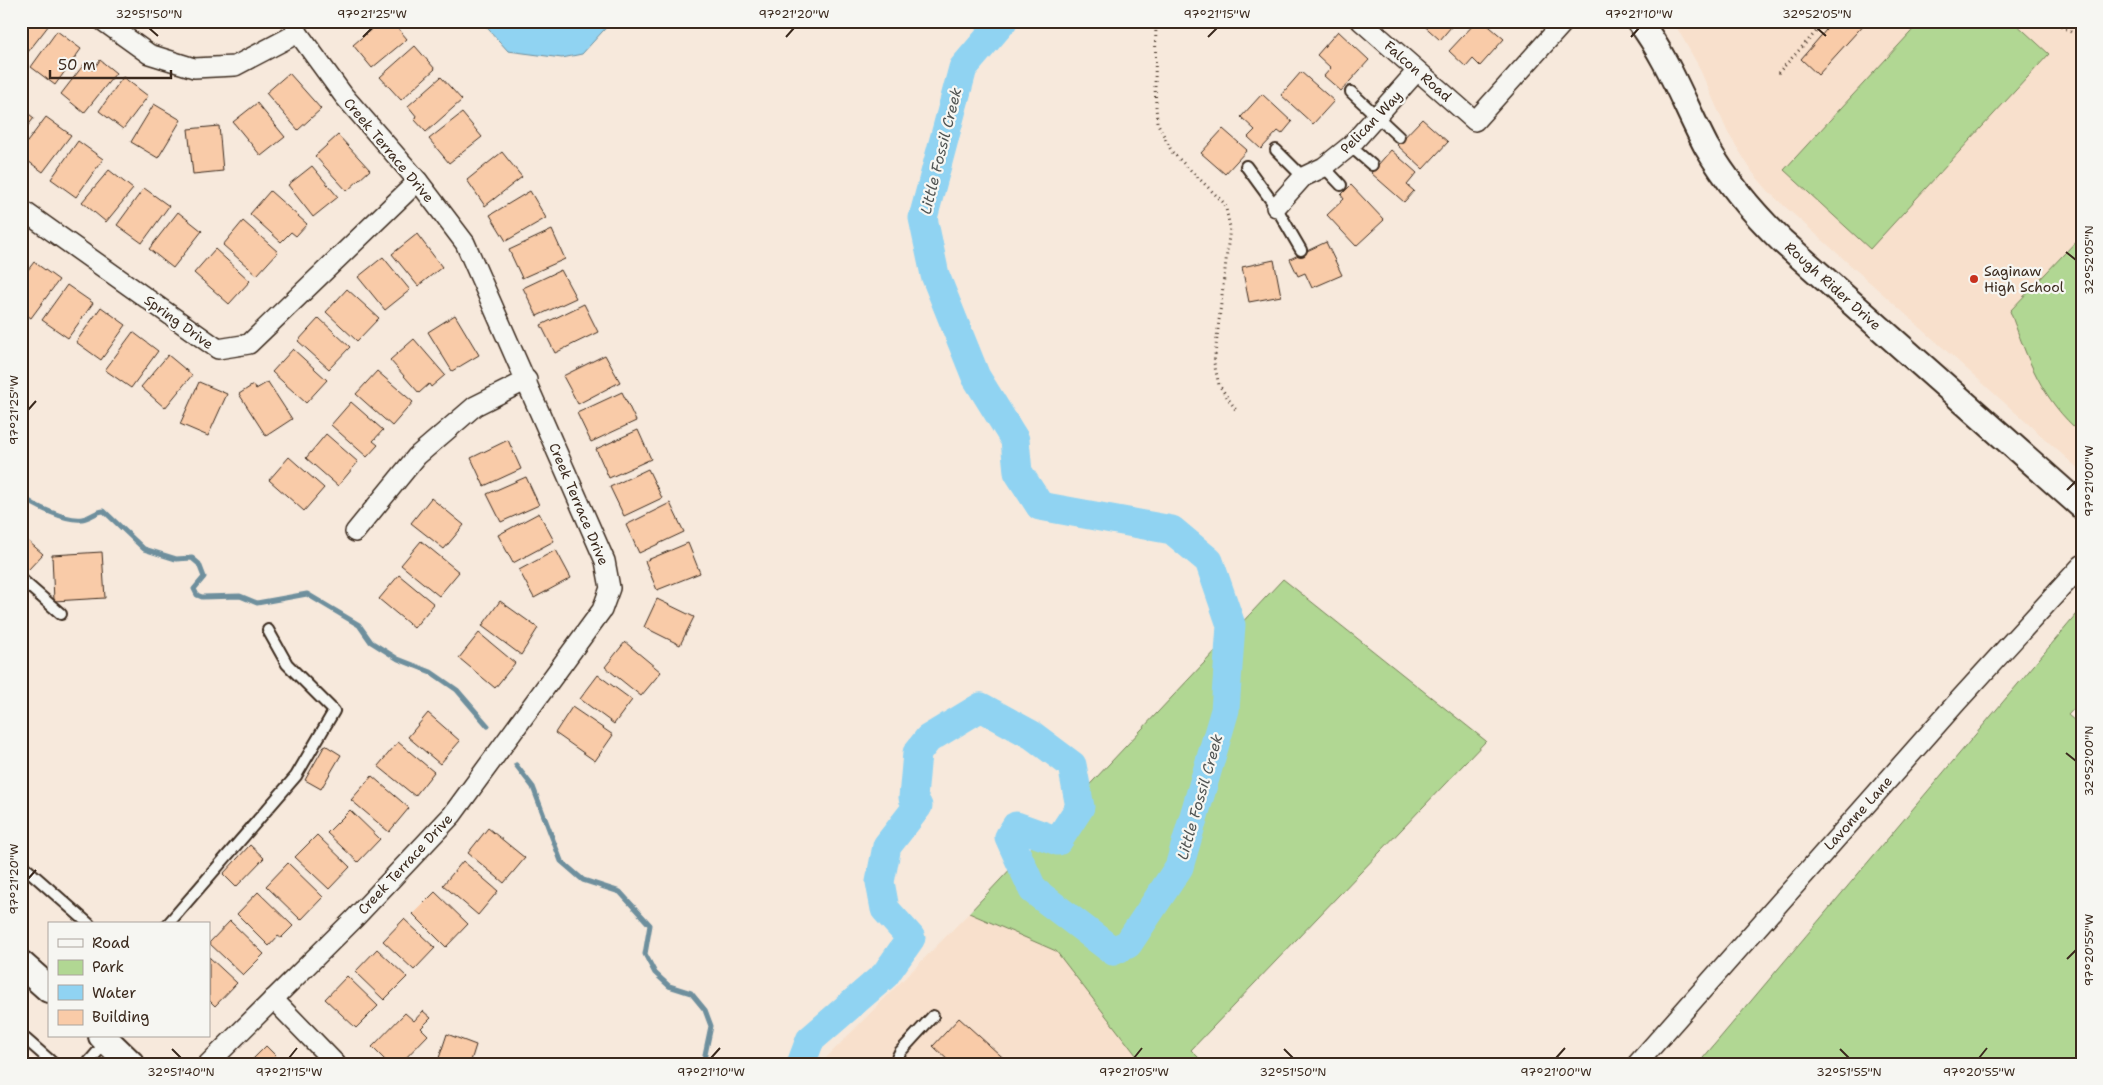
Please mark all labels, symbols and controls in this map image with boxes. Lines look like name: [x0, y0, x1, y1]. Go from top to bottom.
text: 32°51'50"N: [116, 6, 182, 22]
text: 97°21'25"W: [337, 6, 407, 22]
text: 97°21'20"W: [758, 6, 830, 22]
text: 97°21'15"W: [1184, 6, 1250, 22]
text: 97°21'10"W: [1605, 6, 1673, 22]
text: 32°52'05"N: [1782, 6, 1852, 22]
street label: Falcon Road: [1381, 37, 1456, 105]
scale bar: [50, 48, 171, 80]
text: 50 m: [58, 55, 96, 75]
water label: Little Fossil Creek: [916, 85, 966, 216]
street label: Pelican Way: [1336, 86, 1406, 158]
street label: Creek Terrace Drive: [340, 94, 438, 206]
text: 32°52'05"N: [2081, 225, 2097, 295]
street label: Rough Rider Drive: [1781, 238, 1885, 334]
place label: Saginaw High School: [1984, 262, 2065, 296]
marker: Saginaw High School: [1968, 273, 1980, 285]
street label: Spring Drive: [141, 291, 217, 353]
text: 97°21'25"W: [6, 375, 22, 445]
street label: Creek Terrace Drive: [545, 440, 613, 568]
text: 97°21'00"W: [2081, 445, 2097, 517]
text: 32°52'00"N: [2081, 726, 2097, 796]
water label: Little Fossil Creek: [1172, 731, 1228, 862]
street label: Lavonne Lane: [1820, 772, 1896, 854]
street label: Creek Terrace Drive: [354, 810, 456, 918]
text: 97°21'20"W: [6, 843, 22, 915]
text: 97°20'55"W: [2081, 914, 2097, 986]
legend: [48, 922, 210, 1038]
text: Road: [92, 933, 130, 953]
text: Park: [92, 957, 124, 977]
text: Water: [92, 983, 136, 1003]
text: Building: [92, 1007, 149, 1027]
text: 32°51'40"N: [147, 1064, 215, 1080]
text: 97°21'15"W: [256, 1064, 322, 1080]
text: 97°21'10"W: [677, 1064, 745, 1080]
text: 97°21'05"W: [1099, 1064, 1169, 1080]
text: 32°51'50"N: [1260, 1064, 1326, 1080]
text: 97°21'00"W: [1520, 1064, 1592, 1080]
text: 32°51'55"N: [1816, 1064, 1882, 1080]
text: 97°20'55"W: [1943, 1064, 2015, 1080]

